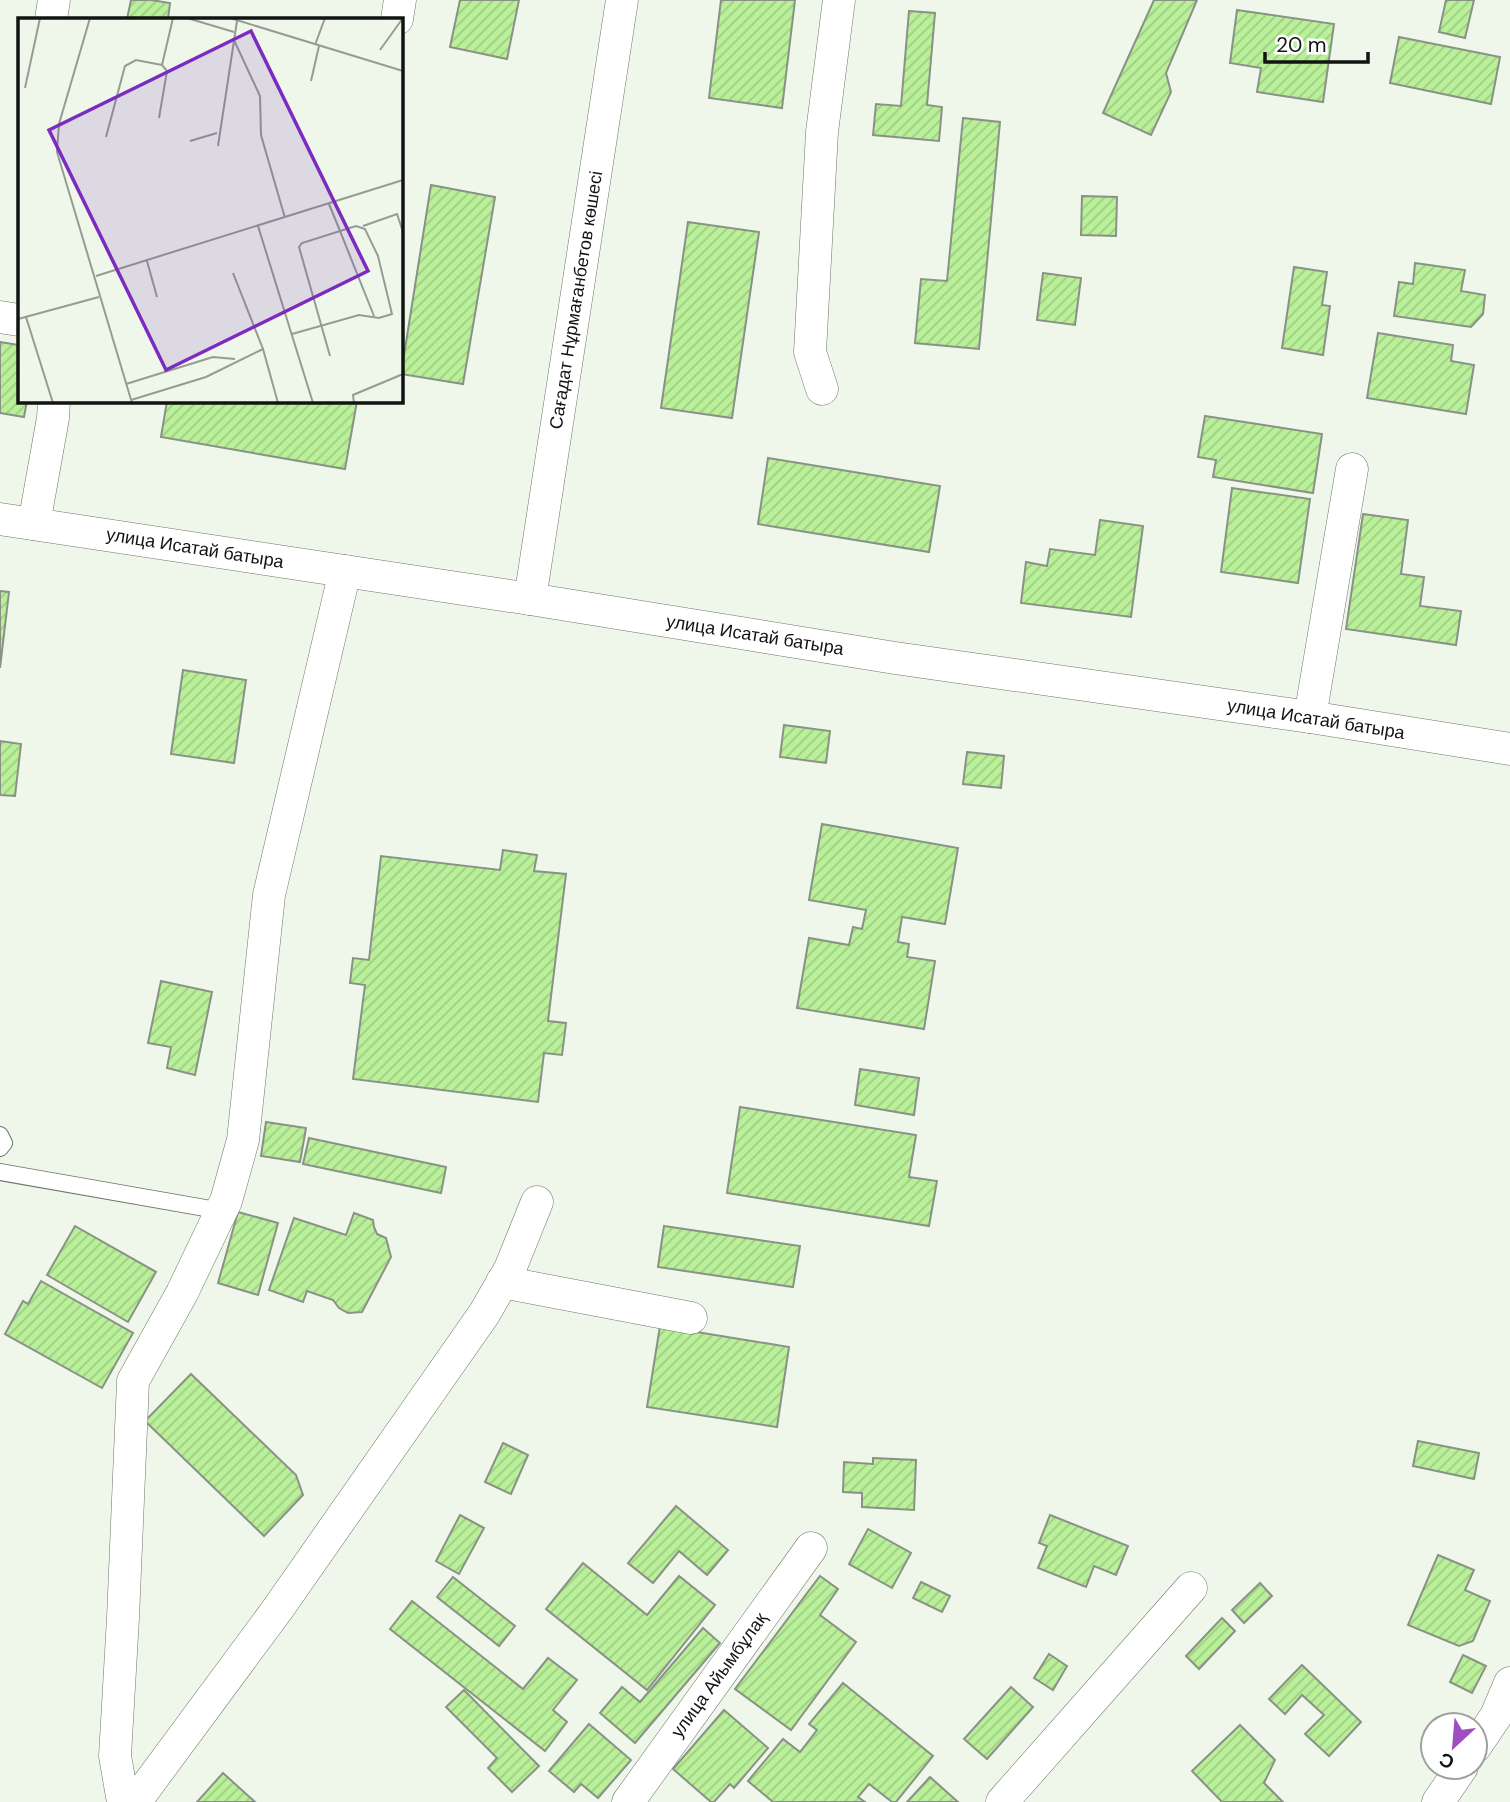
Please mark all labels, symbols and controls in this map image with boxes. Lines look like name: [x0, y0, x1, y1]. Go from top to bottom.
inset map: [18, 18, 402, 402]
scale bar: [1265, 21, 1368, 65]
text: 20 m: [1276, 31, 1327, 59]
street label: Сағадат Нұрмағанбетов көшесі: [544, 169, 608, 431]
street label: улица Исатай батыра: [105, 522, 286, 574]
street label: улица Исатай батыра: [665, 609, 846, 661]
street label: улица Исатай батыра: [1226, 693, 1407, 745]
street label: улица Айымбұлақ: [665, 1608, 773, 1742]
north arrow: [1419, 1711, 1489, 1781]
text: С: [1435, 1746, 1458, 1775]

